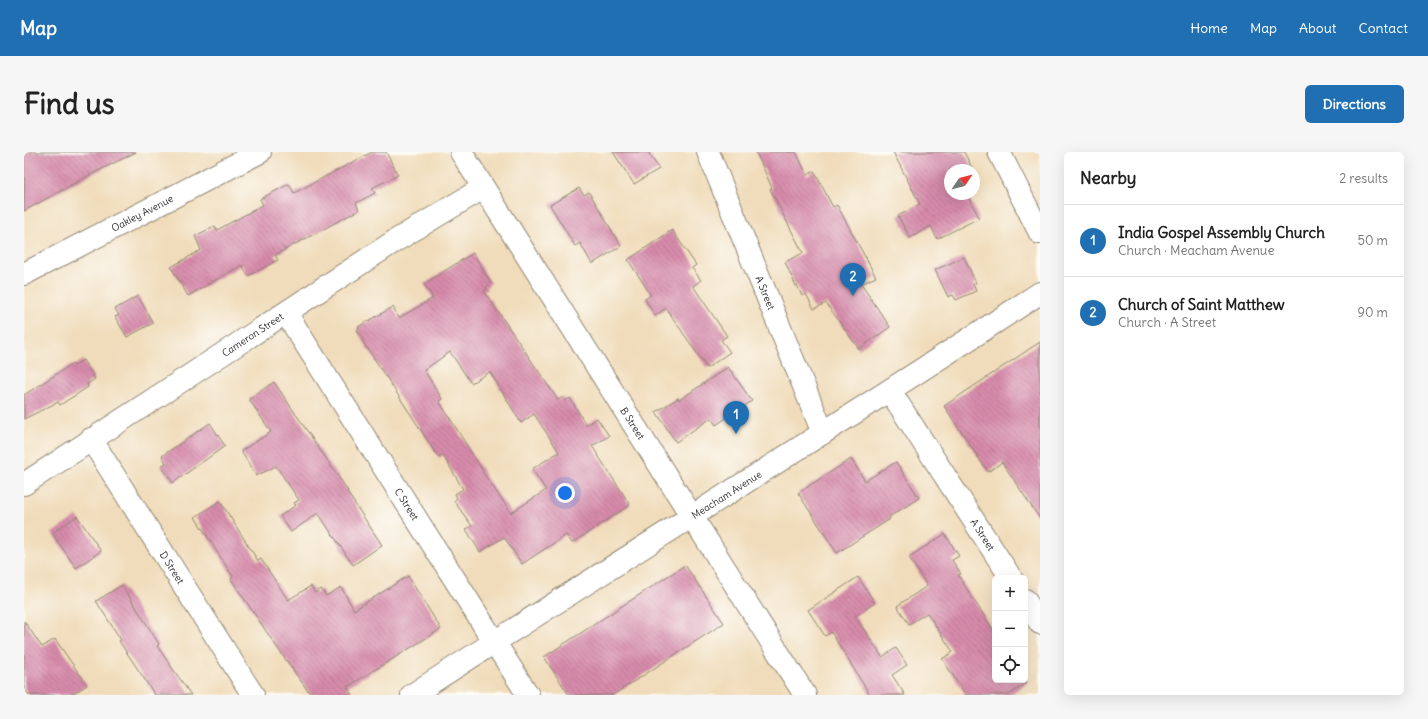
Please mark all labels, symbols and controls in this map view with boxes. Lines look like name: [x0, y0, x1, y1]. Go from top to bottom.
text: Map: [20, 16, 57, 40]
text: Home: [1190, 19, 1228, 37]
text: Map: [1250, 19, 1277, 37]
text: About: [1299, 19, 1337, 37]
text: Contact: [1359, 19, 1408, 37]
button: Directions: [1305, 85, 1404, 123]
text: Find us: [24, 86, 115, 122]
north arrow: [944, 164, 980, 200]
text: Nearby: [1080, 167, 1136, 189]
text: 2 results: [1339, 170, 1388, 187]
street label: Oakley Avenue: [109, 192, 175, 234]
text: India Gospel Assembly Church: [1118, 223, 1325, 242]
text: 1: [1090, 232, 1096, 249]
text: 50 m: [1357, 232, 1388, 249]
text: Church · Meacham Avenue: [1118, 242, 1274, 259]
pin: 2: [840, 263, 866, 296]
street label: A Street: [753, 274, 779, 312]
text: Church of Saint Matthew: [1118, 295, 1285, 314]
text: 2: [1089, 304, 1097, 321]
text: 90 m: [1357, 304, 1388, 321]
street label: Cameron Street: [219, 309, 286, 359]
text: Church · A Street: [1118, 314, 1216, 331]
pin: 1: [723, 401, 749, 434]
street label: B Street: [618, 405, 648, 442]
street label: Meacham Avenue: [689, 467, 764, 521]
your location: [555, 483, 575, 503]
street label: C Street: [392, 485, 422, 523]
street label: A Street: [968, 516, 998, 554]
street label: D Street: [157, 549, 188, 587]
map controls: [992, 575, 1028, 683]
button: +: [992, 575, 1028, 611]
button: −: [992, 611, 1028, 647]
button: locate: [992, 647, 1028, 683]

